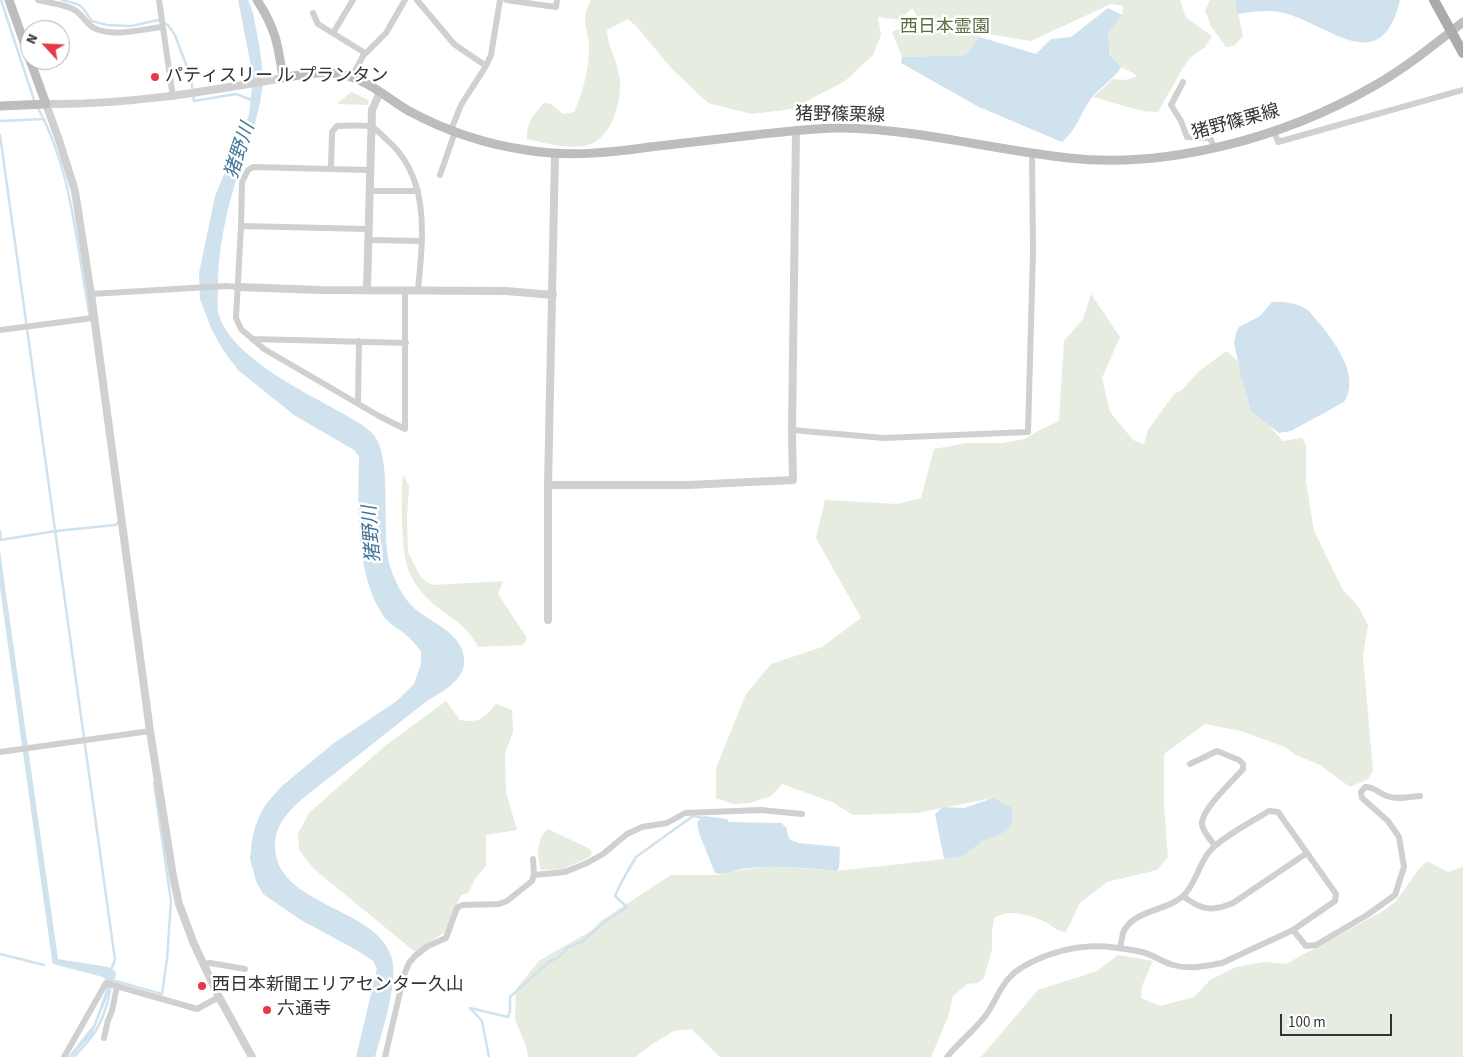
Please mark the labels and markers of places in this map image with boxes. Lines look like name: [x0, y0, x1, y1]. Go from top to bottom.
place label: パティスリー ル プランタン: [165, 66, 388, 88]
marker: パティスリー ル プランタン: [149, 71, 161, 83]
place label: 西日本新聞エリアセンター久山: [212, 975, 464, 997]
marker: 西日本新聞エリアセンター久山: [196, 980, 208, 992]
place label: 六通寺: [277, 999, 331, 1021]
marker: 六通寺: [261, 1004, 273, 1016]

